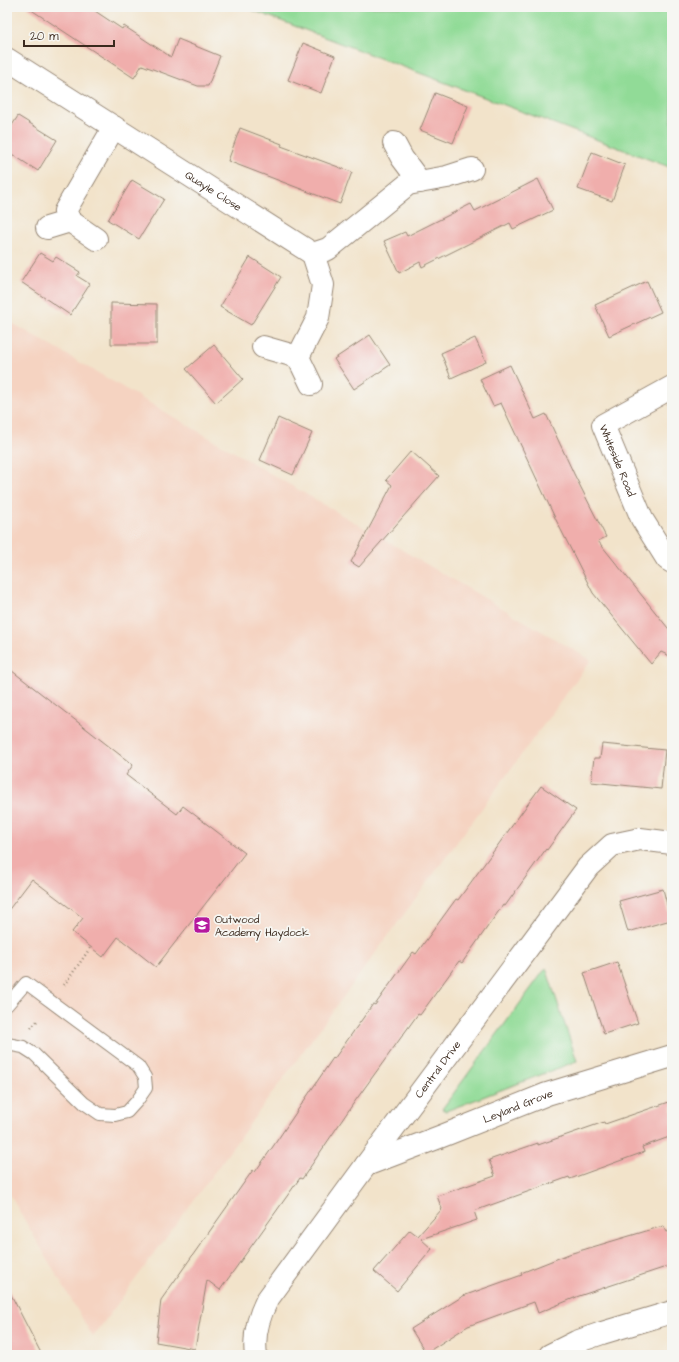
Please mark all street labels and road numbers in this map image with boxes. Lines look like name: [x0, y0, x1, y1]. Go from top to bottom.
street label: Quayle Close: [182, 167, 245, 214]
street label: Whiteside Road: [596, 422, 639, 499]
street label: Central Drive: [411, 1037, 464, 1101]
street label: Leyland Grove: [481, 1085, 555, 1126]

